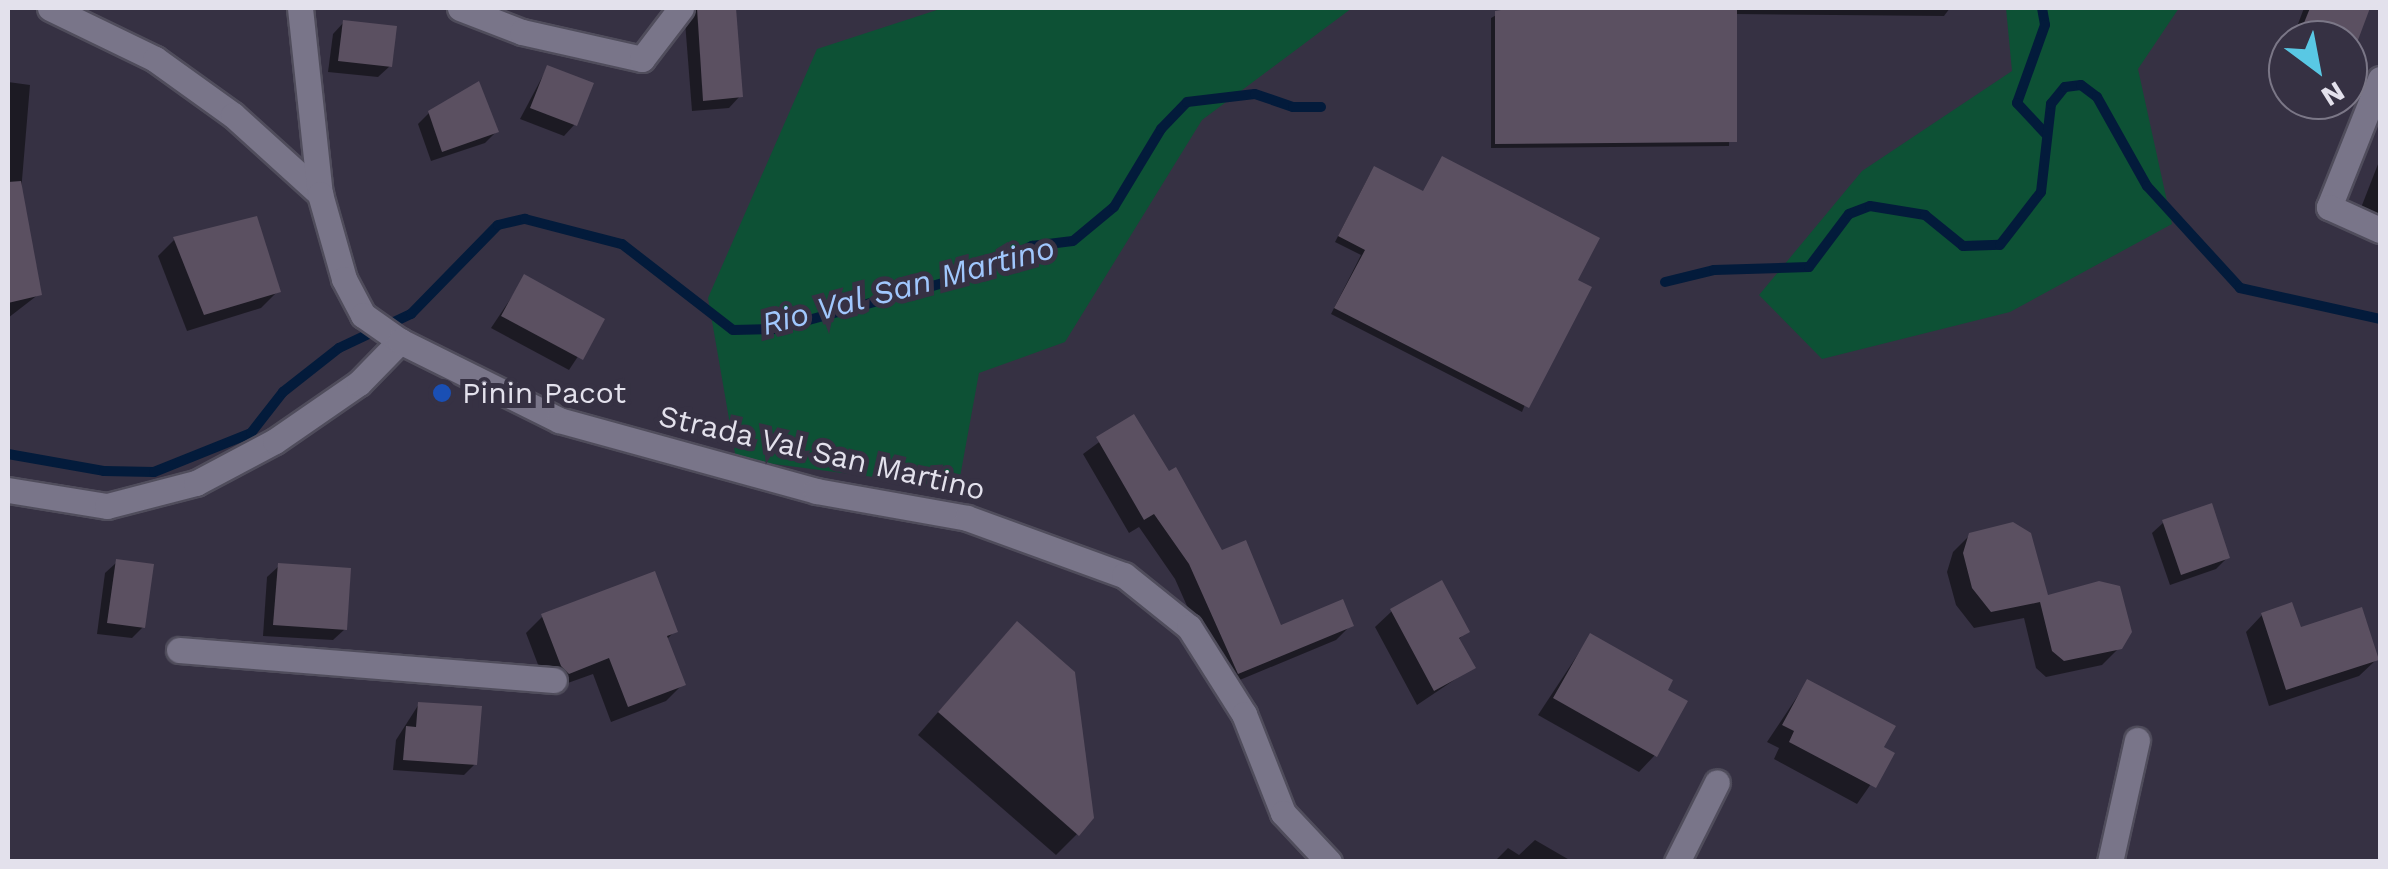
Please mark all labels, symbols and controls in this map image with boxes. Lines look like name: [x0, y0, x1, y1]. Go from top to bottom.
north arrow: [2268, 20, 2368, 120]
text: N: [2316, 75, 2351, 114]
water label: Rio Val San Martino: [756, 228, 1060, 344]
place label: Pinin Pacot: [462, 375, 626, 411]
marker: Pinin Pacot: [431, 382, 453, 404]
street label: Strada Val San Martino: [654, 398, 990, 508]

